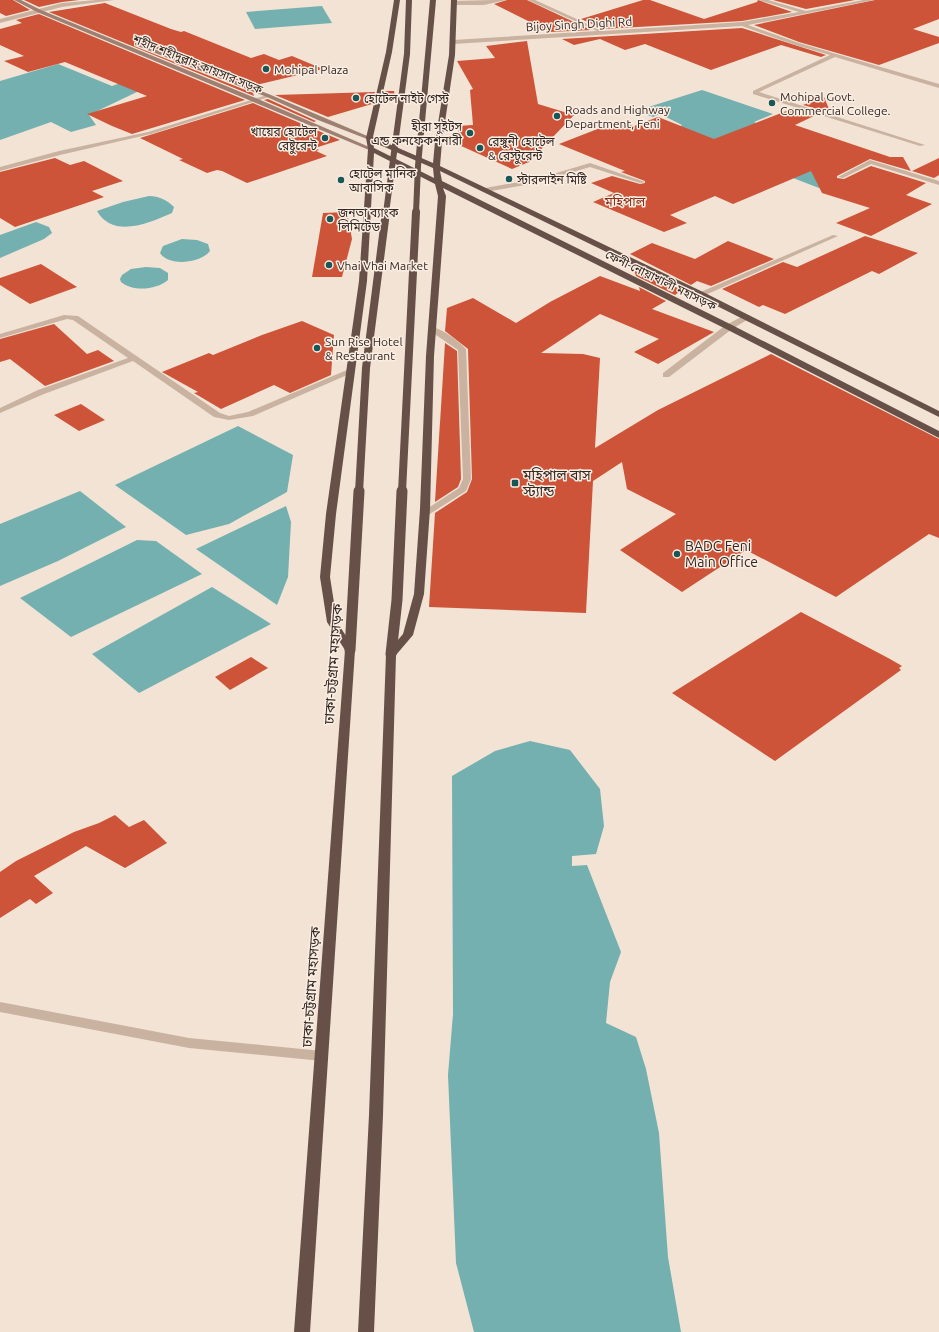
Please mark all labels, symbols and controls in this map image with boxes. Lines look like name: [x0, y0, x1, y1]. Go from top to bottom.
street label: Bijoy Singh Dighi Rd: [525, 15, 633, 33]
street label: শহীদ শহীদুল্লাহ কায়সার সড়ক: [130, 31, 265, 97]
place label: Mohipal Plaza: [274, 63, 348, 76]
marker: Mohipal Plaza: [261, 64, 271, 74]
place label: Mohipal Govt. Commercial College.: [780, 90, 891, 117]
place label: হোটেল নাইট গেস্ট: [364, 91, 450, 105]
marker: হোটেল নাইট গেস্ট: [351, 93, 361, 103]
marker: Mohipal Govt. Commercial College.: [767, 98, 777, 108]
place label: Roads and Highway Department, Feni: [565, 103, 670, 130]
marker: Roads and Highway Department, Feni: [552, 111, 562, 121]
place label: হীরা সুইটস এন্ড কনফেকশনারী: [371, 119, 463, 147]
place label: খায়ের হোটেল রেষ্টুরেন্ট: [251, 124, 318, 155]
marker: হীরা সুইটস এন্ড কনফেকশনারী: [465, 128, 475, 138]
marker: খায়ের হোটেল রেষ্টুরেন্ট: [320, 133, 330, 143]
place label: রেঙ্গুনী হোটেল & রেস্টুরেন্ট: [488, 134, 555, 164]
marker: রেঙ্গুনী হোটেল & রেস্টুরেন্ট: [475, 143, 485, 153]
place label: হোটেল মানিক আবাসিক: [348, 166, 416, 194]
place label: স্টারলাইন মিষ্টি: [516, 172, 587, 186]
marker: স্টারলাইন মিষ্টি: [504, 174, 514, 184]
marker: হোটেল মানিক আবাসিক: [336, 175, 346, 185]
district label: মহিপাল: [604, 194, 646, 208]
place label: জনতা ব্যাংক লিমিটেড: [337, 206, 399, 233]
marker: জনতা ব্যাংক লিমিটেড: [325, 214, 335, 224]
street label: ফেনী-নোয়াখালী মহাসড়ক: [603, 246, 719, 314]
place label: Vhai Vhai Market: [337, 259, 428, 272]
marker: Vhai Vhai Market: [324, 260, 334, 270]
place label: Sun Rise Hotel & Restaurant: [325, 335, 403, 362]
marker: Sun Rise Hotel & Restaurant: [312, 343, 322, 353]
place label: মহিপাল বাস স্ট্যান্ড: [522, 467, 591, 499]
marker: মহিপাল বাস স্ট্যান্ড: [510, 478, 520, 488]
place label: BADC Feni Main Office: [685, 538, 758, 570]
marker: BADC Feni Main Office: [672, 549, 682, 559]
street label: ঢাকা-চট্টগ্রাম মহাসড়ক: [321, 602, 345, 726]
street label: ঢাকা-চট্টগ্রাম মহাসড়ক: [299, 925, 323, 1049]

